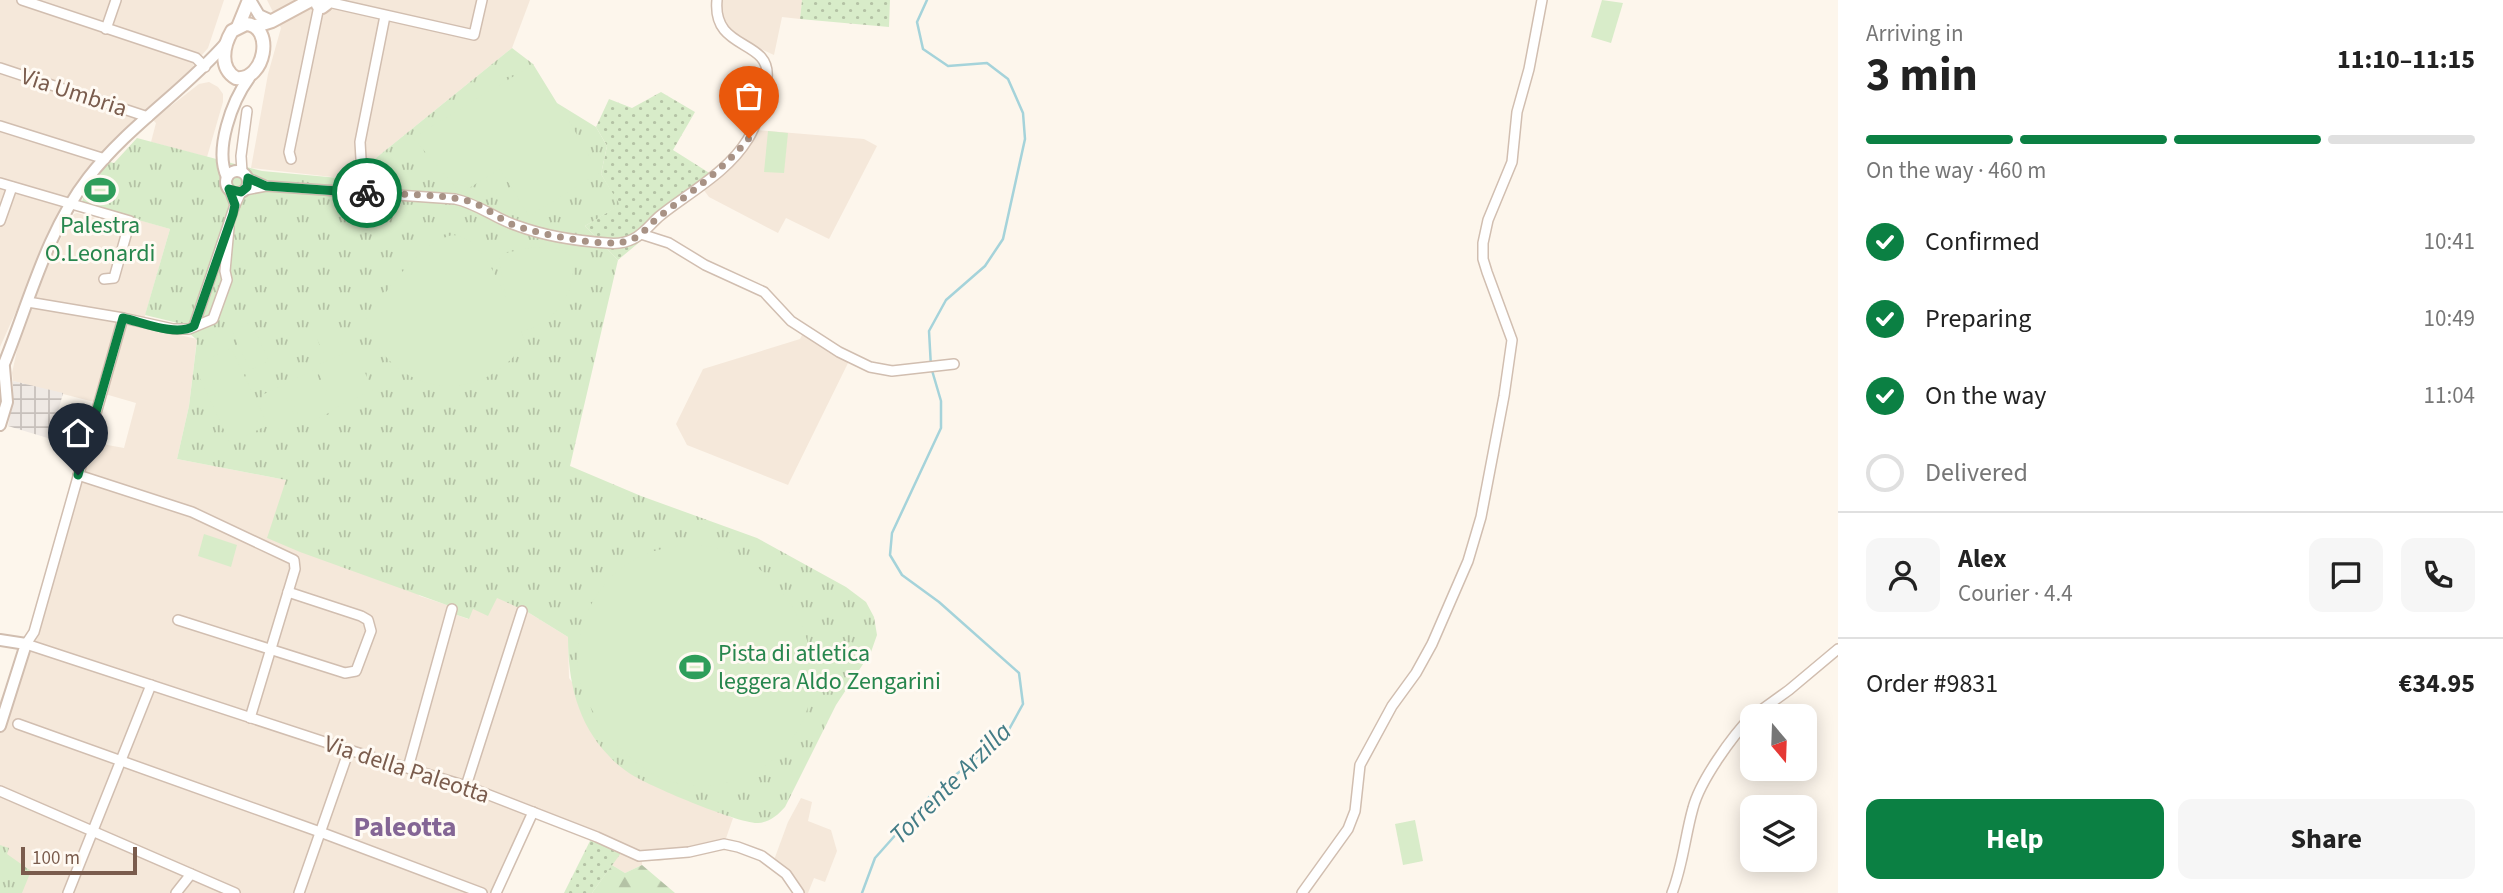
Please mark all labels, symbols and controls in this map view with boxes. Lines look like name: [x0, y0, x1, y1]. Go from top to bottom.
text: Arriving in: [1866, 17, 1964, 50]
text: 11:10–11:15: [2337, 41, 2475, 78]
text: 3 min: [1866, 43, 1978, 108]
street label: Via Umbria: [16, 59, 132, 126]
pin: [719, 66, 779, 138]
icon: bag: [730, 77, 768, 115]
text: On the way · 460 m: [1866, 154, 2046, 187]
courier: [332, 158, 402, 228]
sports icon: Palestra O.Leonardi: [83, 173, 117, 207]
icon: bike: [348, 174, 386, 212]
place label: Palestra O.Leonardi: [45, 208, 155, 271]
icon: check: [1866, 223, 1904, 261]
text: Confirmed: [1925, 223, 2040, 260]
text: 10:41: [2424, 225, 2475, 258]
icon: check: [1866, 300, 1904, 338]
text: Preparing: [1925, 300, 2031, 337]
text: 10:49: [2424, 302, 2475, 335]
icon: check: [1866, 377, 1904, 415]
text: On the way: [1925, 377, 2046, 414]
text: 11:04: [2424, 379, 2475, 412]
pin: [48, 403, 108, 475]
icon: home: [59, 414, 97, 452]
text: Delivered: [1925, 454, 2028, 491]
button: person: [1866, 538, 1940, 612]
button: chat: [2309, 538, 2383, 612]
button: phone: [2401, 538, 2475, 612]
text: Alex: [1958, 540, 2007, 577]
text: Courier · 4.4: [1958, 577, 2073, 610]
place label: Pista di atletica leggera Aldo Zengarini: [718, 636, 941, 699]
sports icon: Pista di atletica leggera Aldo Zengarini: [678, 650, 712, 684]
text: Order #9831: [1866, 665, 1998, 702]
text: €34.95: [2399, 665, 2475, 702]
north arrow: [1740, 704, 1816, 780]
map controls: [1740, 704, 1817, 872]
water label: Torrente Arzilla: [881, 714, 1020, 853]
street label: Via della Paleotta: [320, 726, 494, 813]
button: layers: [1740, 795, 1817, 872]
button: Help: [1866, 799, 2164, 879]
button: Share: [2178, 799, 2475, 879]
district label: Paleotta: [354, 807, 456, 847]
scale bar: [21, 844, 136, 876]
text: 100 m: [32, 845, 80, 872]

